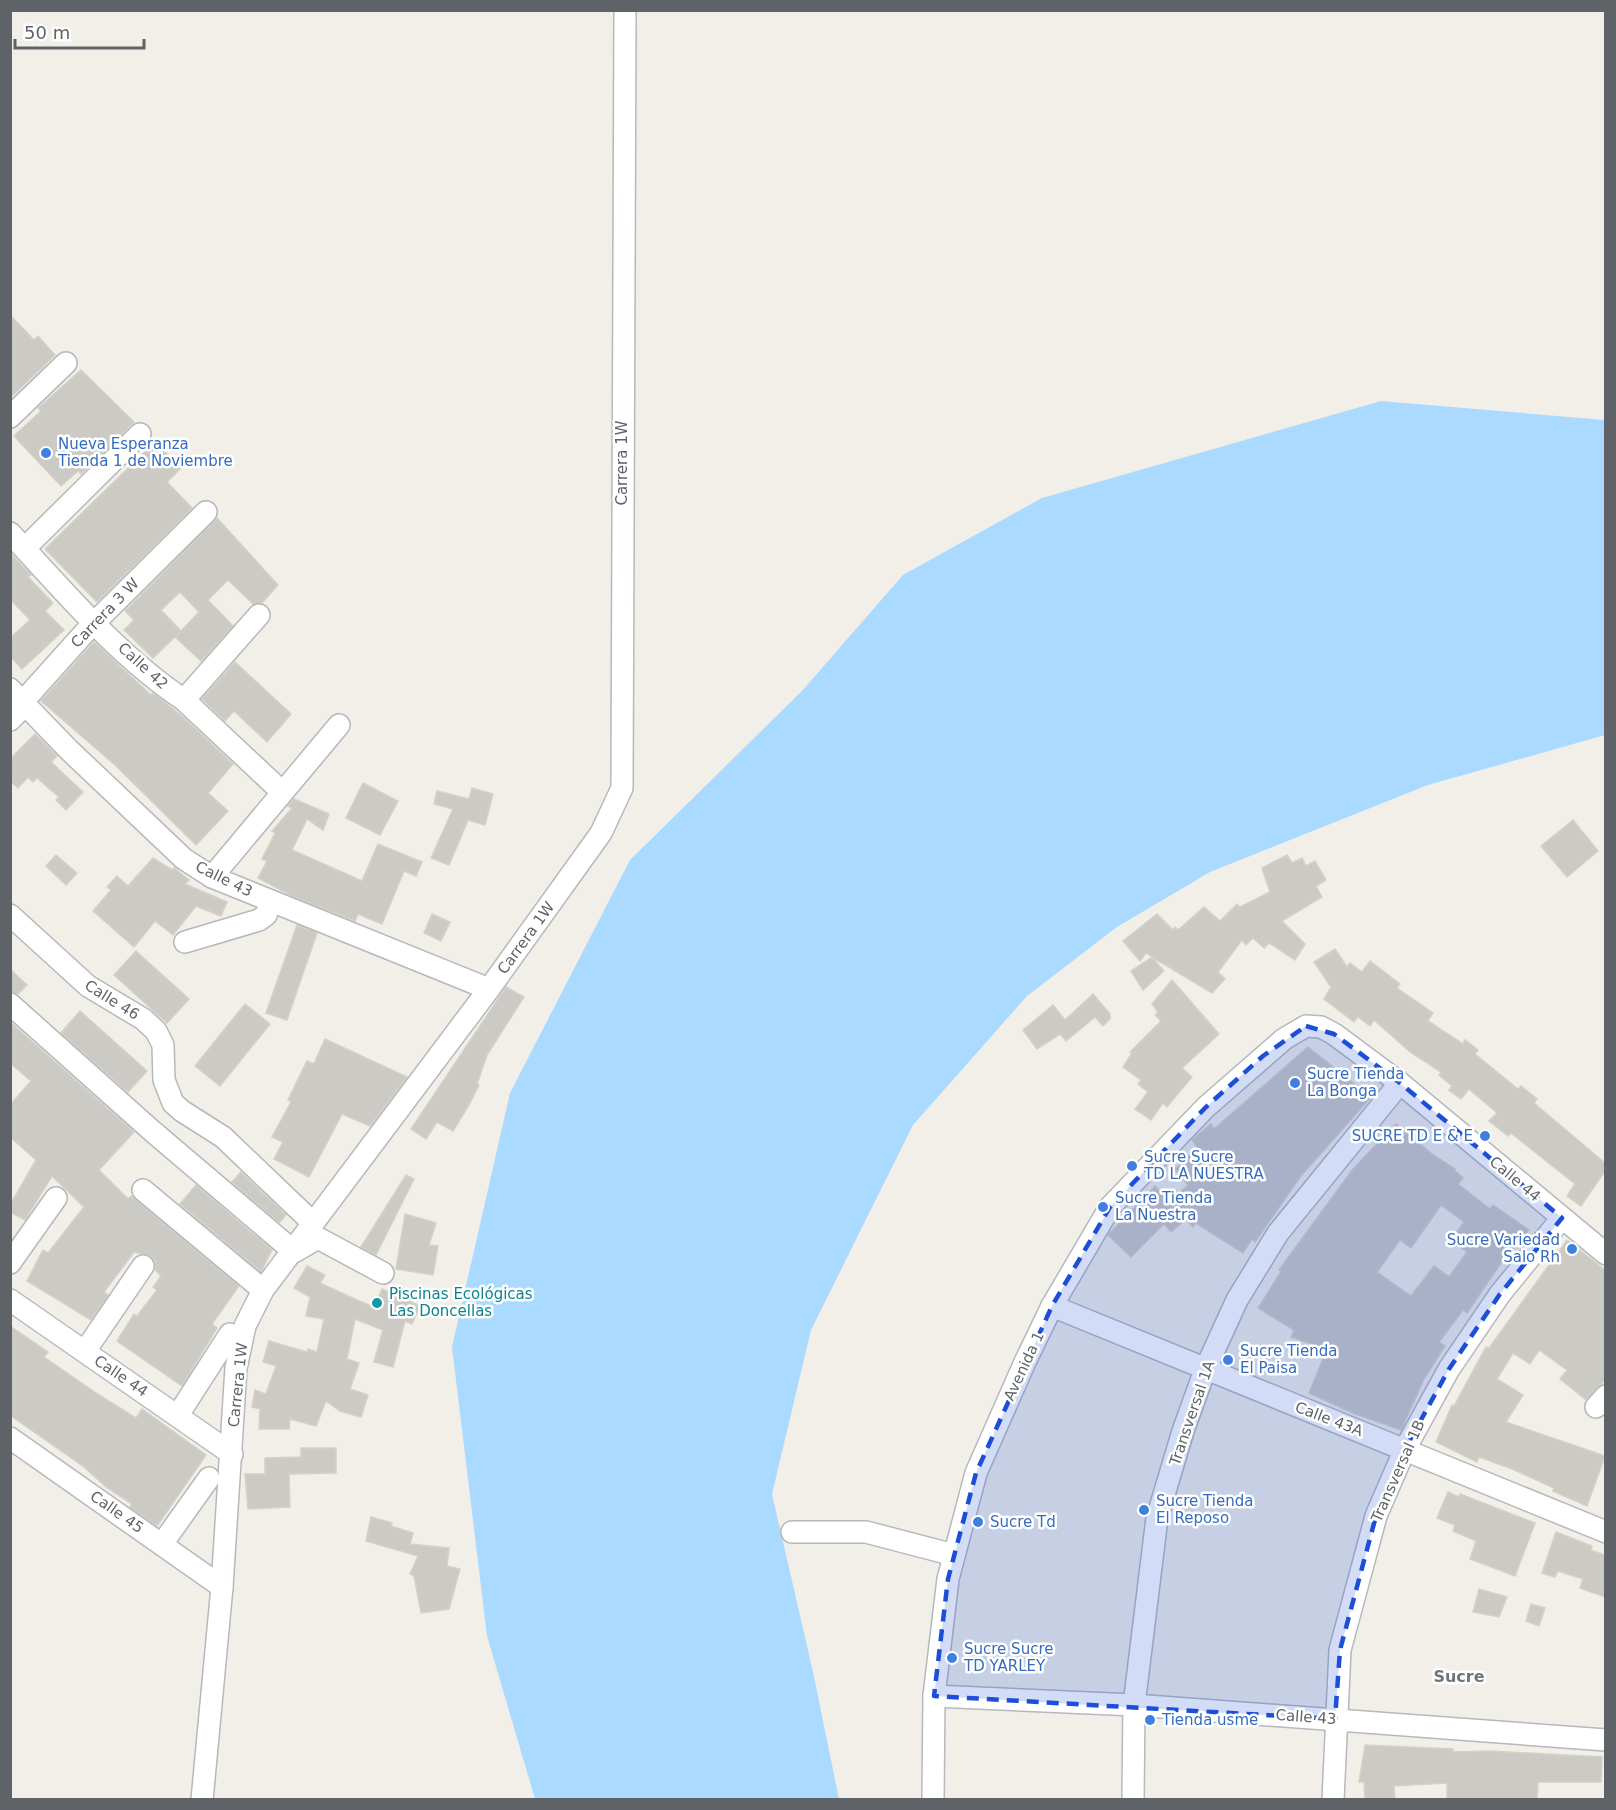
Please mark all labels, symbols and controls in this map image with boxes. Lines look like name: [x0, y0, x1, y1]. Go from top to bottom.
scale bar: [15, 12, 144, 50]
text: 50 m: [24, 22, 70, 43]
street label: Carrera 1W: [613, 420, 631, 506]
place label: Nueva Esperanza Tienda 1 de Noviembre: [57, 435, 233, 470]
marker: Nueva Esperanza Tienda 1 de Noviembre: [39, 446, 53, 460]
street label: Carrera 3 W: [67, 574, 143, 652]
street label: Calle 42: [114, 639, 172, 693]
street label: Calle 43: [193, 858, 255, 900]
street label: Carrera 1W: [494, 898, 558, 978]
street label: Calle 46: [81, 976, 143, 1024]
place label: Sucre Tienda La Bonga: [1307, 1065, 1404, 1100]
marker: Sucre Tienda La Bonga: [1288, 1076, 1302, 1090]
place label: SUCRE TD E & E: [1352, 1127, 1473, 1145]
marker: SUCRE TD E & E: [1478, 1129, 1492, 1143]
place label: Sucre Sucre TD LA NUESTRA: [1143, 1148, 1264, 1183]
street label: Calle 44: [1486, 1152, 1544, 1206]
marker: Sucre Sucre TD LA NUESTRA: [1125, 1159, 1139, 1173]
place label: Sucre Tienda La Nuestra: [1115, 1189, 1212, 1224]
marker: Sucre Tienda La Nuestra: [1096, 1200, 1110, 1214]
place label: Sucre Variedad Salo Rh: [1447, 1231, 1560, 1266]
marker: Sucre Variedad Salo Rh: [1565, 1242, 1579, 1256]
place label: Piscinas Ecológicas Las Doncellas: [389, 1285, 533, 1320]
marker: Piscinas Ecológicas Las Doncellas: [370, 1296, 384, 1310]
street label: Avenida 1: [1000, 1329, 1048, 1403]
street label: Carrera 1W: [225, 1342, 251, 1428]
place label: Sucre Tienda El Paisa: [1240, 1342, 1337, 1377]
street label: Calle 44: [91, 1351, 151, 1401]
marker: Sucre Tienda El Paisa: [1221, 1353, 1235, 1367]
street label: Transversal 1A: [1165, 1358, 1219, 1469]
street label: Calle 43A: [1292, 1398, 1366, 1440]
street label: Transversal 1B: [1367, 1417, 1429, 1526]
street label: Calle 45: [87, 1487, 147, 1537]
place label: Sucre Tienda El Reposo: [1156, 1492, 1253, 1527]
marker: Sucre Tienda El Reposo: [1137, 1503, 1151, 1517]
place label: Sucre Td: [990, 1513, 1056, 1531]
marker: Sucre Td: [971, 1515, 985, 1529]
place label: Sucre Sucre TD YARLEY: [963, 1640, 1053, 1675]
marker: Sucre Sucre TD YARLEY: [945, 1651, 959, 1665]
district label: Sucre: [1433, 1667, 1485, 1686]
street label: Calle 43: [1275, 1706, 1337, 1728]
place label: Tienda usme: [1161, 1711, 1258, 1729]
marker: Tienda usme: [1143, 1713, 1157, 1727]

